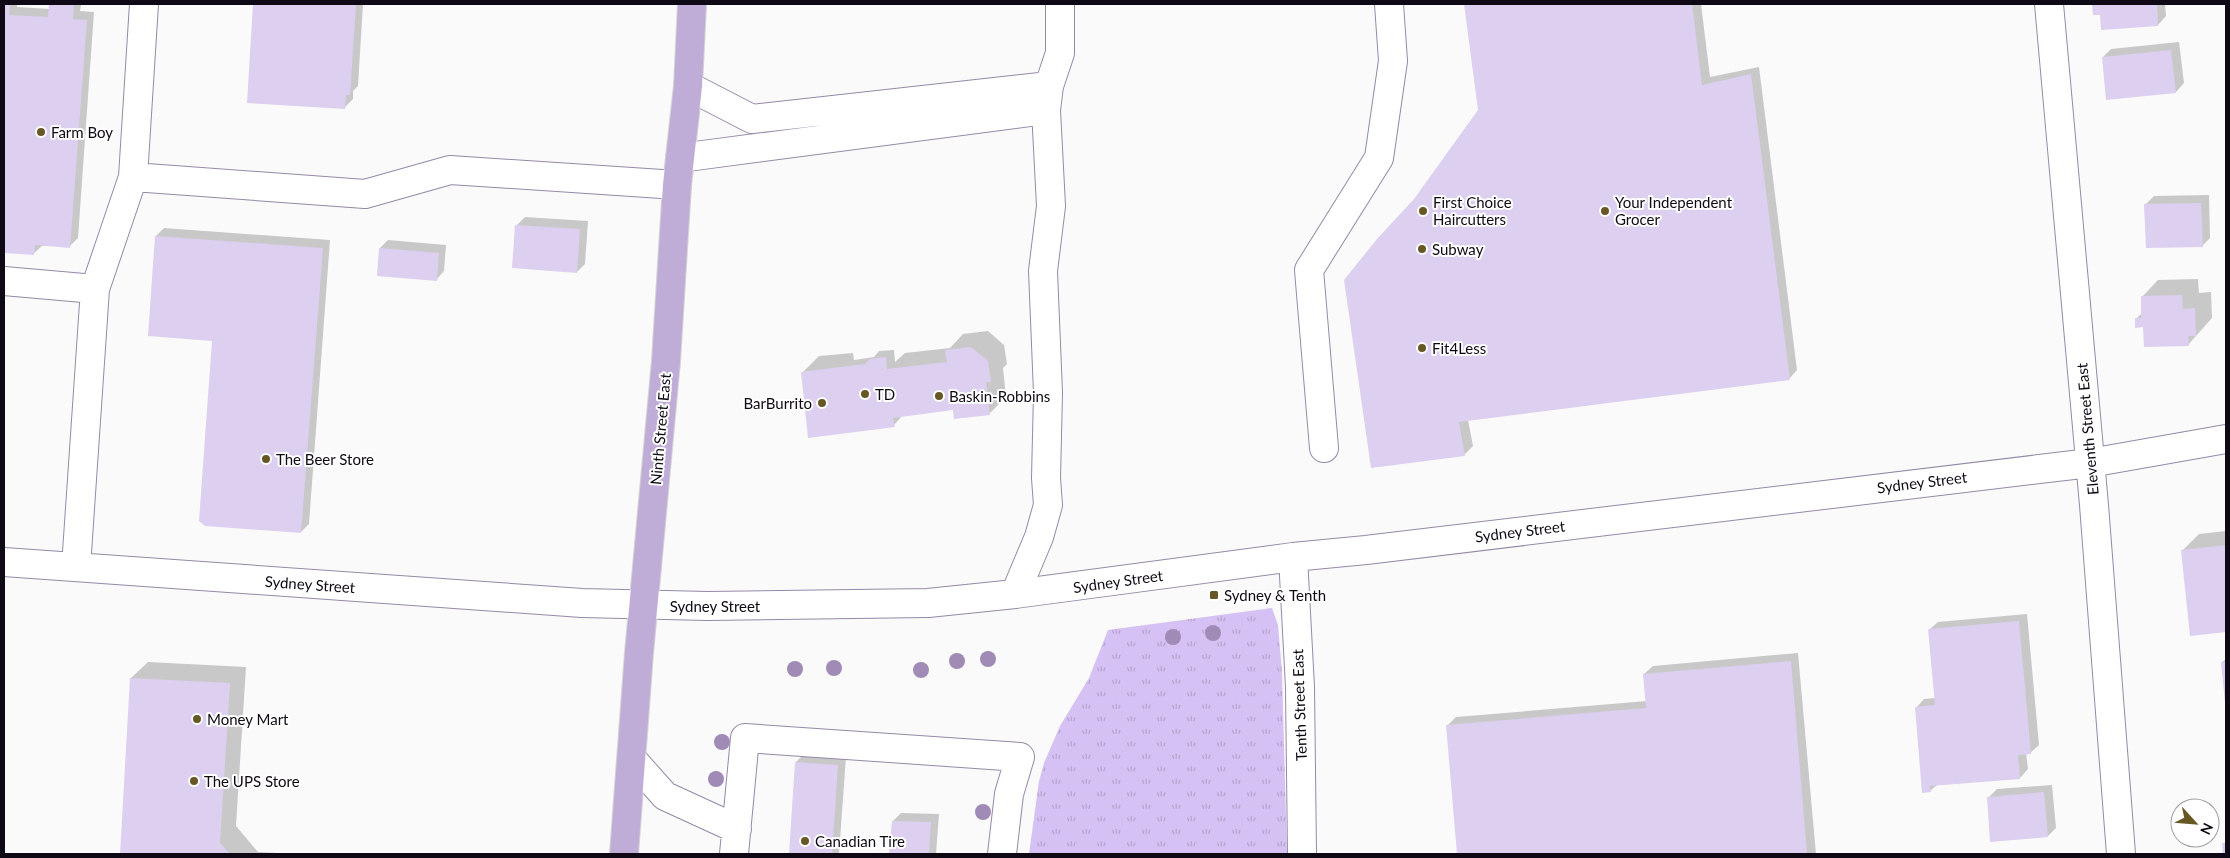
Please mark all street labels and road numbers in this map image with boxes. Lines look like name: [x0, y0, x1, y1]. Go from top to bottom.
street label: Eleventh Street East: [2072, 362, 2102, 496]
street label: Ninth Street East: [646, 372, 674, 486]
street label: Sydney Street: [1876, 467, 1969, 496]
street label: Sydney Street: [1474, 516, 1567, 545]
street label: Sydney Street: [1072, 566, 1165, 596]
street label: Sydney Street: [264, 572, 356, 596]
street label: Sydney Street: [670, 597, 761, 615]
street label: Tenth Street East: [1288, 648, 1310, 761]

